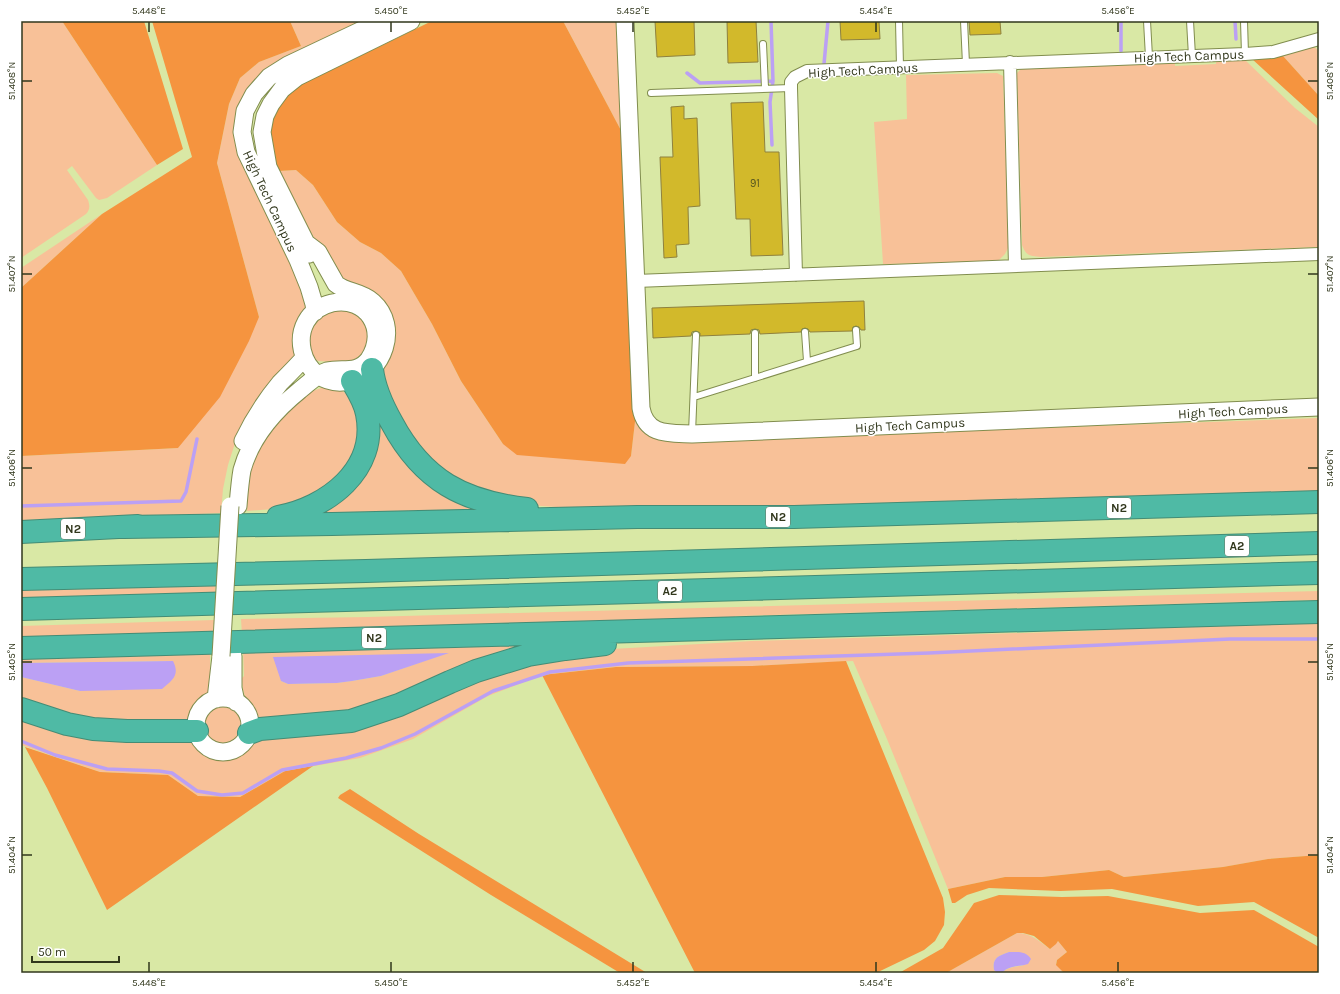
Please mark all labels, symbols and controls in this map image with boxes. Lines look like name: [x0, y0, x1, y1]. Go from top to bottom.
text: 5.448°E: [132, 5, 166, 17]
text: 5.450°E: [374, 5, 408, 17]
text: 5.452°E: [616, 5, 650, 17]
text: 5.454°E: [859, 5, 893, 17]
text: 5.456°E: [1101, 5, 1135, 17]
street label: High Tech Campus: [1134, 47, 1245, 65]
street label: High Tech Campus: [808, 60, 919, 80]
text: 51.408°N: [6, 62, 18, 100]
text: 51.408°N: [1324, 62, 1336, 100]
street label: High Tech Campus: [240, 148, 300, 254]
house number: 91: [750, 177, 760, 190]
text: 51.407°N: [6, 255, 18, 293]
text: 51.407°N: [1324, 255, 1336, 293]
street label: High Tech Campus: [1178, 401, 1289, 421]
street label: High Tech Campus: [855, 415, 966, 435]
text: 51.406°N: [6, 449, 18, 487]
text: 51.406°N: [1324, 449, 1336, 487]
road number: N2: [1107, 498, 1131, 518]
road number: N2: [766, 507, 790, 527]
road number: N2: [61, 519, 85, 539]
road number: A2: [1225, 536, 1249, 556]
road number: A2: [658, 581, 682, 601]
road number: N2: [362, 628, 386, 648]
text: 51.405°N: [6, 643, 18, 681]
text: 51.405°N: [1324, 643, 1336, 681]
text: 51.404°N: [6, 836, 18, 874]
text: 51.404°N: [1324, 836, 1336, 874]
scale bar: [32, 938, 119, 964]
text: 50 m: [38, 945, 66, 959]
text: 5.448°E: [132, 977, 166, 989]
text: 5.450°E: [374, 977, 408, 989]
text: 5.452°E: [616, 977, 650, 989]
text: 5.454°E: [859, 977, 893, 989]
text: 5.456°E: [1101, 977, 1135, 989]

